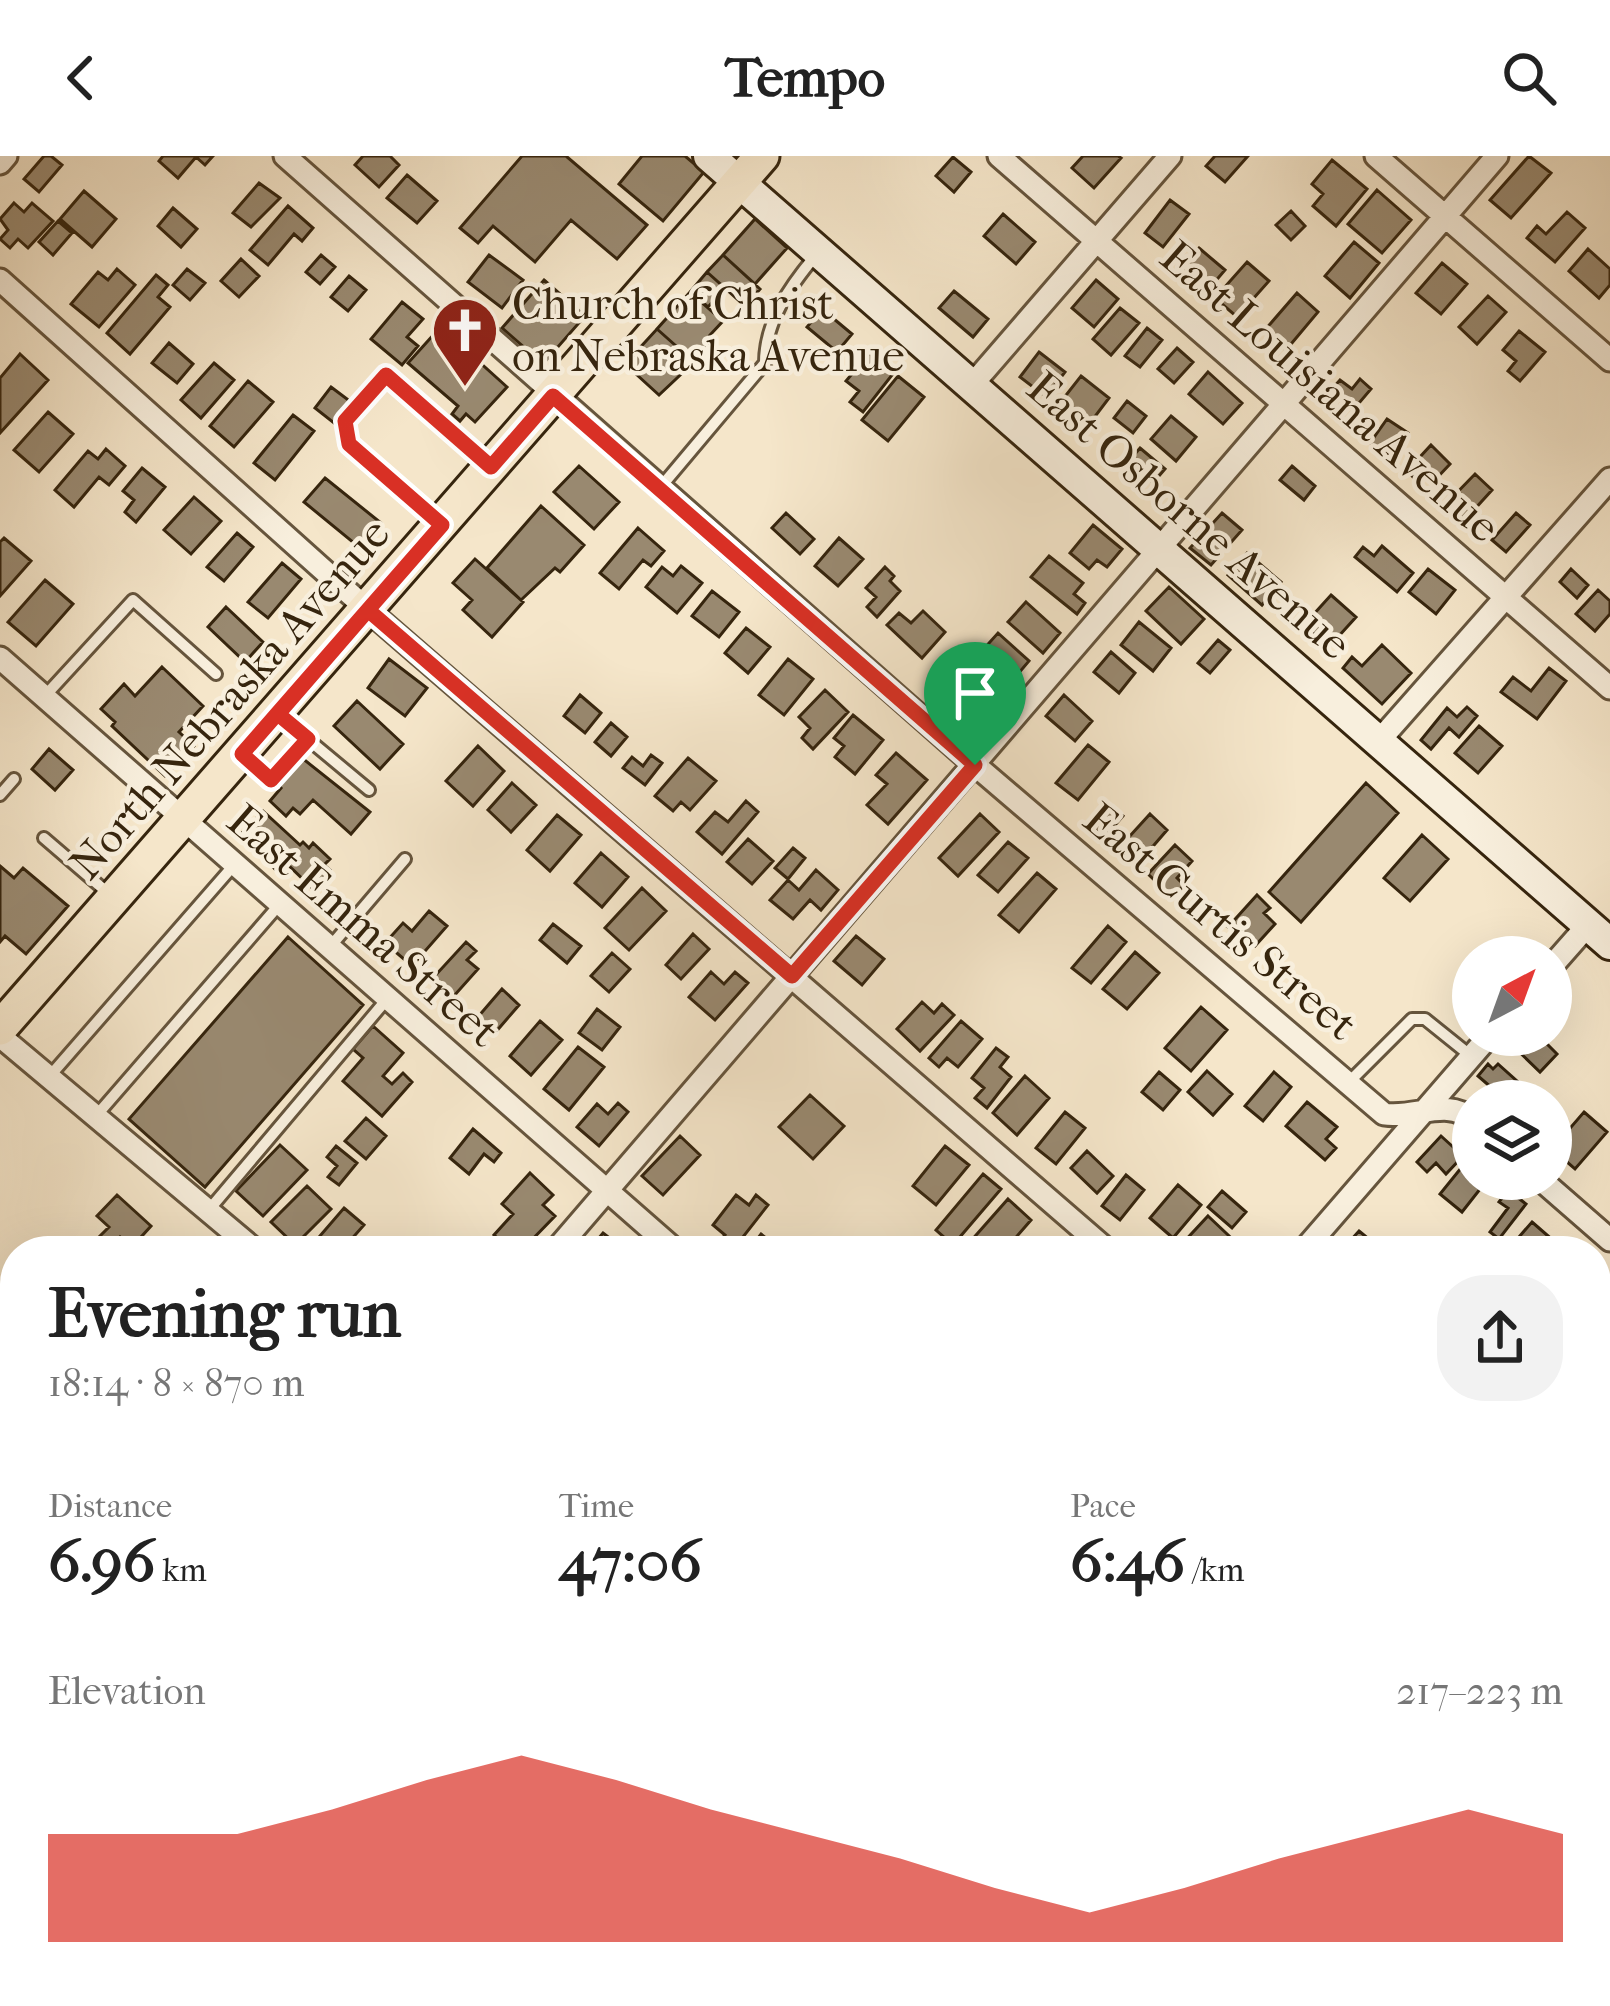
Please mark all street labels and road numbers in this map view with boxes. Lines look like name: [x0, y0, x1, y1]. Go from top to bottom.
street label: East Louisiana Avenue: [1150, 230, 1510, 554]
street label: East Osborne Avenue: [1016, 361, 1362, 671]
street label: North Nebraska Avenue: [59, 508, 401, 890]
street label: East Curtis Street: [1073, 792, 1367, 1052]
street label: East Emma Street: [217, 794, 509, 1058]

